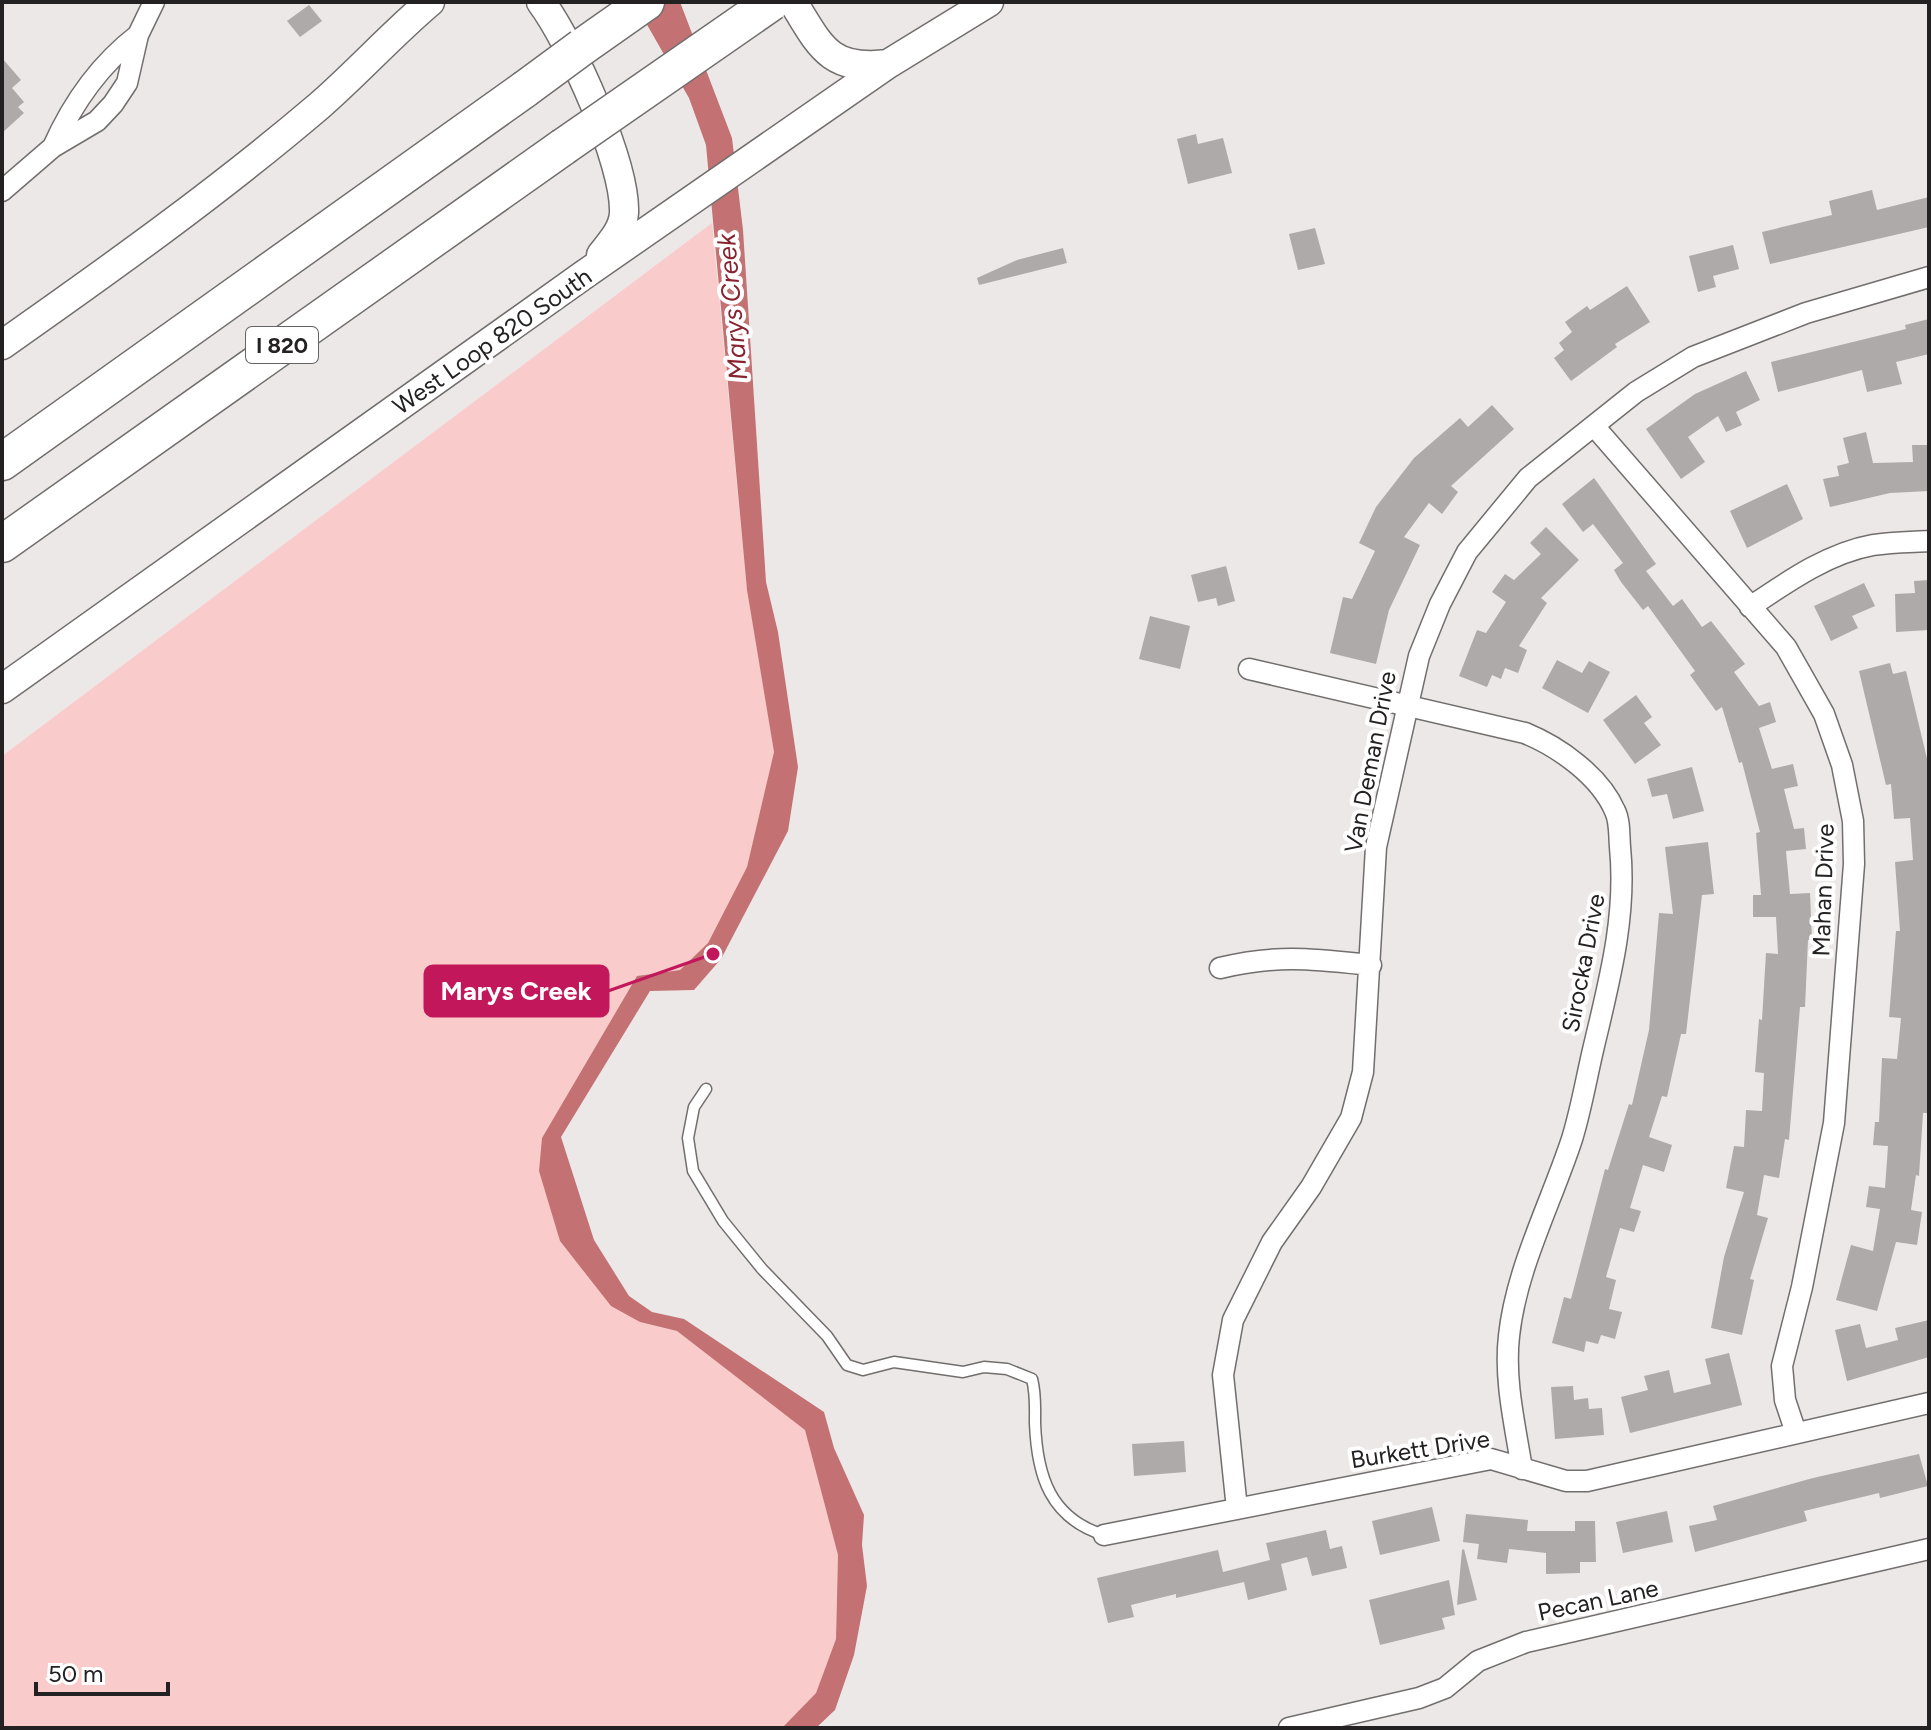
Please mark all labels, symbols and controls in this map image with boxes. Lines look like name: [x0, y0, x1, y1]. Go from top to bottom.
water label: Marys Creek: [710, 231, 754, 382]
street label: West Loop 820 South: [387, 262, 597, 420]
road number: I 820: [246, 327, 318, 363]
street label: Van Deman Drive: [1338, 669, 1402, 855]
street label: Mahan Drive: [1806, 823, 1840, 957]
street label: Sirocka Drive: [1555, 891, 1611, 1035]
callout: Marys Creek: [425, 966, 608, 1016]
text: Marys Creek: [441, 975, 591, 1007]
street label: Burkett Drive: [1348, 1424, 1492, 1474]
street label: Pecan Lane: [1535, 1573, 1661, 1627]
scale bar: [36, 1646, 168, 1696]
text: 50 m: [48, 1659, 104, 1688]

